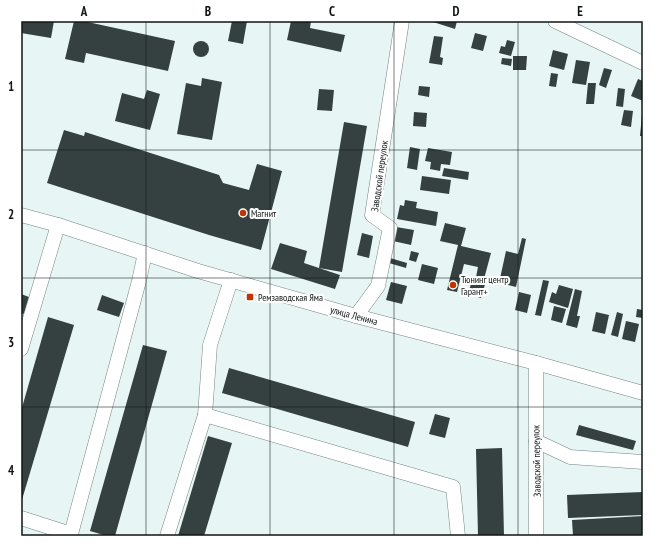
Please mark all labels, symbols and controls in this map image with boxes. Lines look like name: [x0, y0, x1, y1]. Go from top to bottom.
text: A: [80, 3, 88, 20]
text: B: [205, 3, 211, 20]
text: C: [329, 3, 335, 20]
text: D: [453, 3, 460, 20]
text: E: [577, 3, 583, 20]
text: 1: [8, 78, 14, 95]
street label: Заводской переулок: [368, 139, 391, 213]
text: 2: [8, 206, 14, 223]
place label: Магнит: [251, 207, 277, 220]
marker: Магнит: [238, 208, 248, 218]
place label: Тюнинг центр Гарант+: [461, 273, 509, 298]
marker: Тюнинг центр Гарант+: [448, 280, 458, 290]
place label: Ремзаводская Яма: [258, 291, 323, 304]
marker: Ремзаводская Яма: [245, 292, 255, 302]
street label: улица Ленина: [329, 303, 379, 328]
text: 3: [8, 334, 14, 351]
street label: Заводской переулок: [529, 425, 544, 497]
text: 4: [8, 462, 15, 479]

